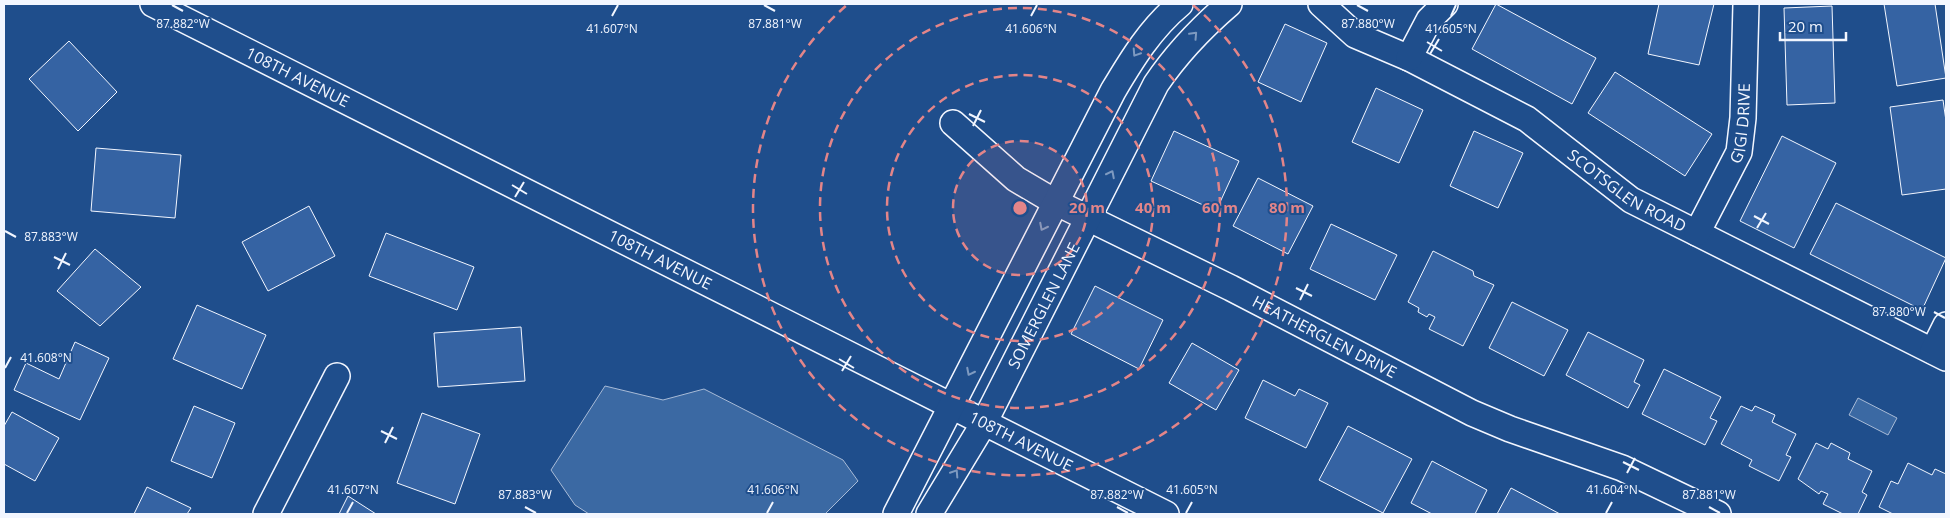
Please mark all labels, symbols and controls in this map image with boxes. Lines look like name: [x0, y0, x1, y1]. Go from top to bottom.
scale bar: [1780, 10, 1846, 42]
text: 87.882°W: [156, 15, 210, 32]
text: 87.881°W: [748, 15, 802, 32]
text: 87.880°W: [1341, 15, 1395, 32]
text: 20 m: [1788, 16, 1823, 36]
text: 41.607°N: [586, 20, 638, 37]
text: 41.606°N: [1005, 20, 1057, 37]
text: 41.605°N: [1425, 20, 1477, 37]
one-way arrow: [1188, 32, 1197, 41]
street label: 108TH AVENUE: [242, 42, 353, 112]
one-way arrow: [1133, 47, 1142, 57]
street label: GIGI DRIVE: [1724, 83, 1755, 167]
street label: SCOTSGLEN ROAD: [1563, 144, 1690, 237]
one-way arrow: [1105, 170, 1115, 179]
text: 20 m: [1069, 197, 1105, 217]
text: 40 m: [1135, 197, 1171, 217]
text: 60 m: [1202, 197, 1238, 217]
text: 80 m: [1269, 197, 1305, 217]
centre of rings: [1011, 199, 1029, 217]
one-way arrow: [1039, 222, 1049, 231]
street label: 108TH AVENUE: [605, 224, 716, 295]
text: 87.883°W: [24, 228, 78, 245]
street label: SOMERGLEN LANE: [1002, 239, 1085, 372]
street label: HEATHERGLEN DRIVE: [1249, 290, 1401, 383]
text: 87.880°W: [1872, 303, 1926, 320]
text: 41.608°N: [20, 349, 72, 366]
one-way arrow: [966, 367, 976, 376]
street label: 108TH AVENUE: [966, 406, 1077, 476]
one-way arrow: [949, 470, 959, 479]
text: 41.607°N: [327, 481, 379, 498]
text: 41.606°N: [747, 481, 799, 498]
text: 41.605°N: [1166, 481, 1218, 498]
text: 41.604°N: [1586, 481, 1638, 498]
text: 87.883°W: [498, 486, 552, 503]
text: 87.882°W: [1090, 486, 1144, 503]
text: 87.881°W: [1682, 486, 1736, 503]

